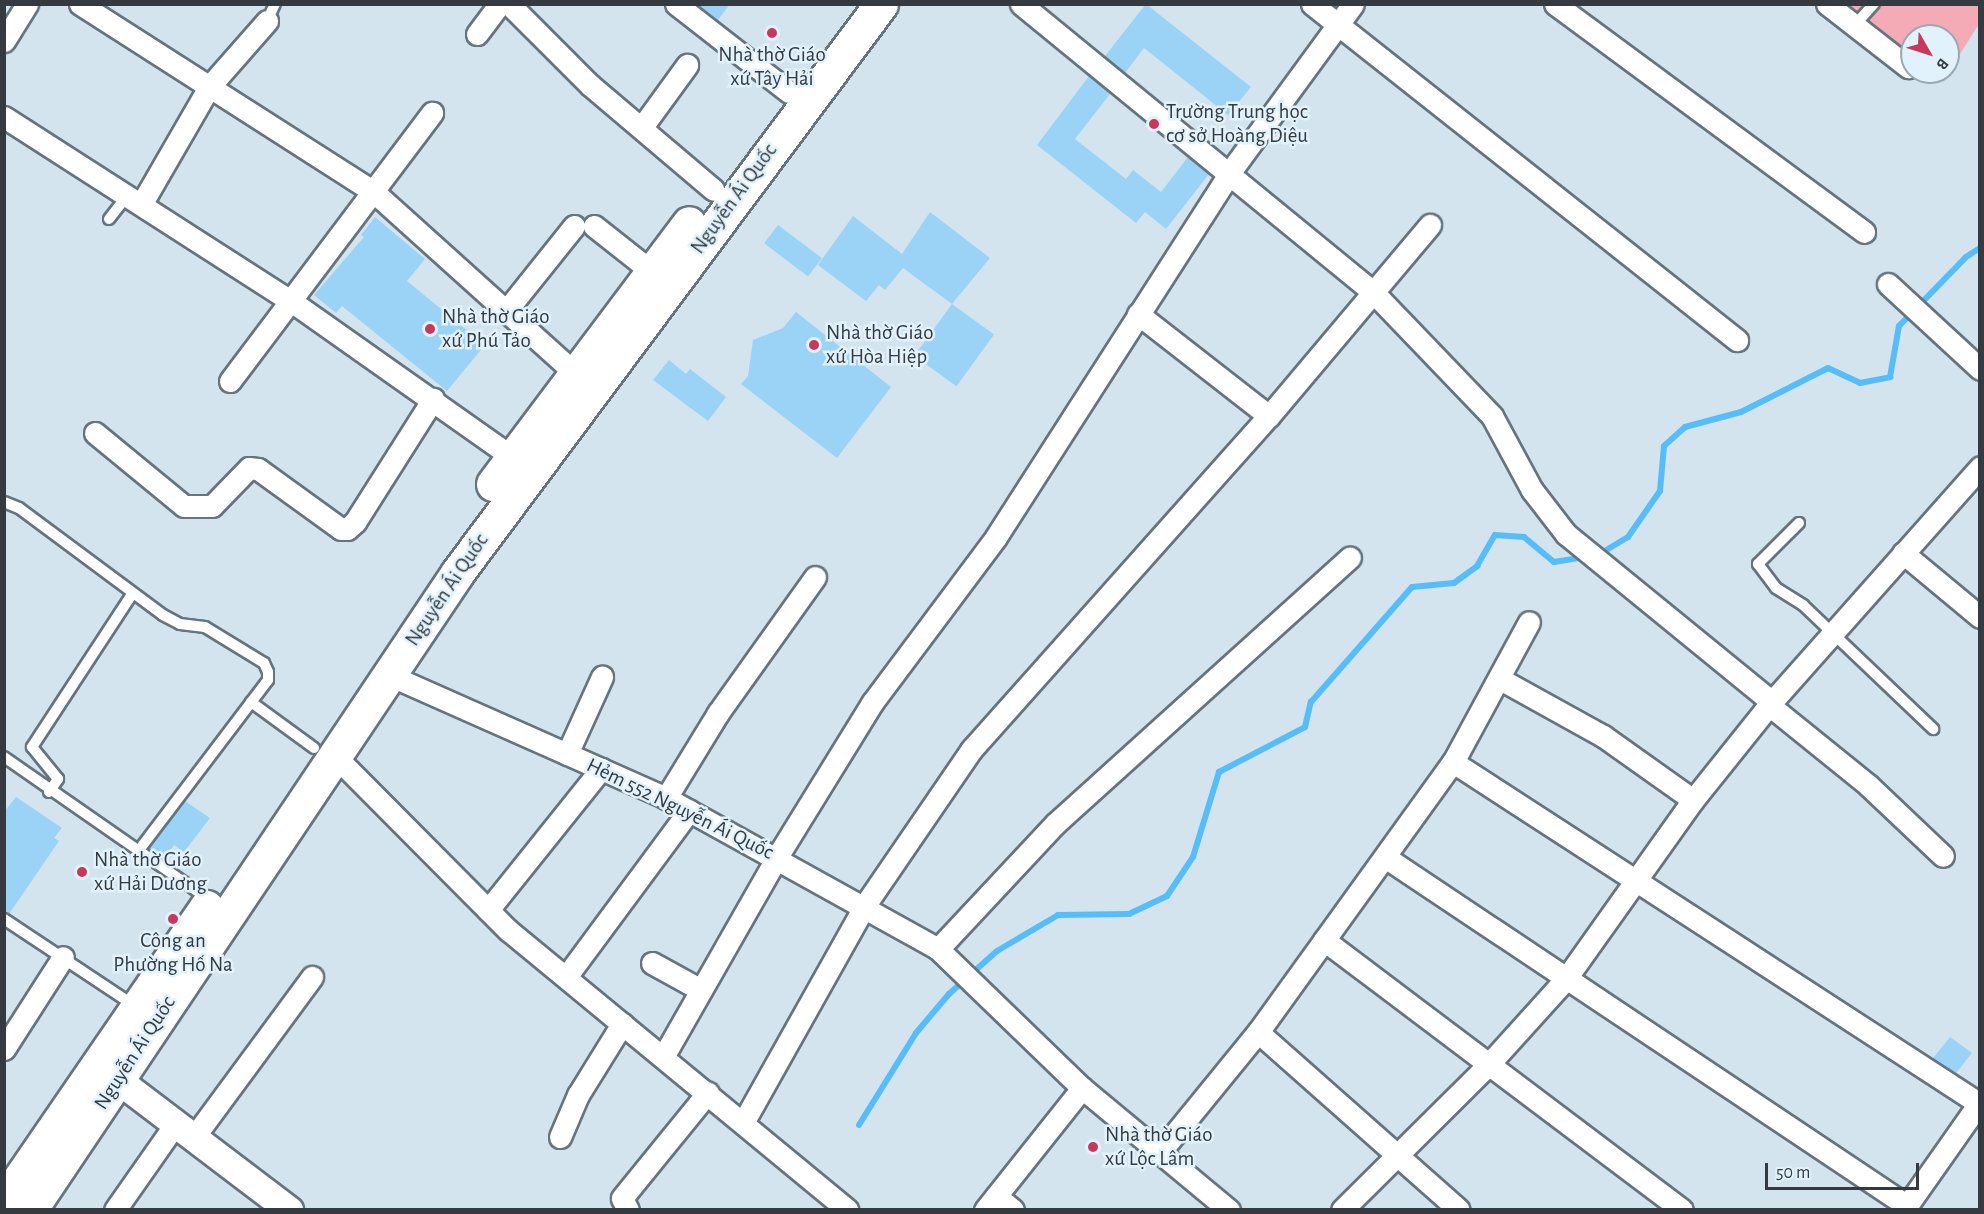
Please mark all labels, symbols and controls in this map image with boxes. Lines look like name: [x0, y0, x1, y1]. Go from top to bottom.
north arrow: [1900, 24, 1960, 84]
marker: Nhà thờ Giáo xứ Tây Hải: [765, 26, 779, 40]
place label: Nhà thờ Giáo xứ Tây Hải: [718, 42, 826, 92]
text: B: [1933, 55, 1952, 73]
place label: Trường Trung học cơ sở Hoàng Diệu: [1166, 99, 1308, 149]
marker: Trường Trung học cơ sở Hoàng Diệu: [1147, 117, 1161, 131]
street label: Nguyễn Ái Quốc: [686, 139, 782, 259]
place label: Nhà thờ Giáo xứ Phú Tảo: [442, 304, 549, 354]
place label: Nhà thờ Giáo xứ Hòa Hiệp: [826, 320, 933, 370]
marker: Nhà thờ Giáo xứ Phú Tảo: [423, 322, 437, 336]
marker: Nhà thờ Giáo xứ Hòa Hiệp: [807, 338, 821, 352]
street label: Nguyễn Ái Quốc: [400, 529, 494, 651]
street label: Hẻm 552 Nguyễn Ái Quốc: [582, 753, 778, 865]
place label: Nhà thờ Giáo xứ Hải Dương: [94, 847, 207, 897]
marker: Nhà thờ Giáo xứ Hải Dương: [75, 865, 89, 879]
marker: Công an Phường Hố Na: [166, 912, 180, 926]
place label: Công an Phường Hố Na: [113, 928, 233, 978]
street label: Nguyễn Ái Quốc: [89, 991, 181, 1115]
place label: Nhà thờ Giáo xứ Lộc Lâm: [1105, 1122, 1212, 1172]
marker: Nhà thờ Giáo xứ Lộc Lâm: [1086, 1140, 1100, 1154]
scale bar: [1768, 1151, 1922, 1189]
text: 50 m: [1776, 1164, 1810, 1182]

